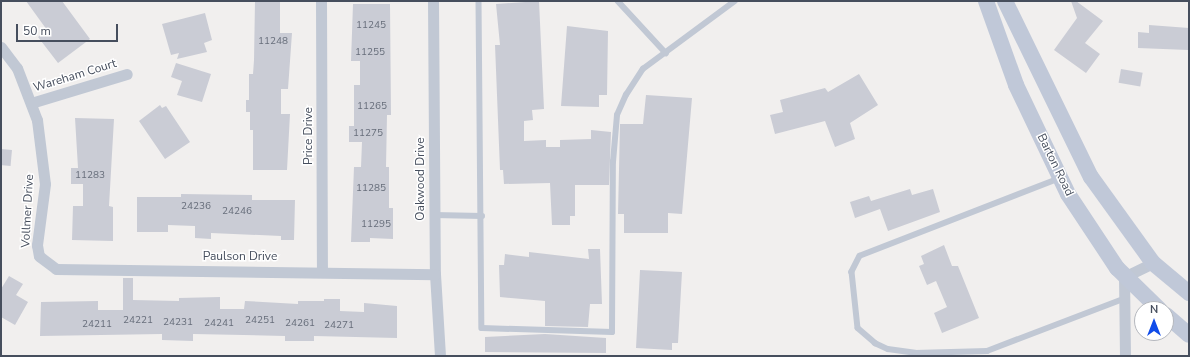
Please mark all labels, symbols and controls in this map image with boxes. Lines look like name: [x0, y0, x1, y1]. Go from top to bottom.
scale bar: [18, 16, 120, 42]
house number: 11245: [356, 20, 386, 32]
text: 50 m: [23, 23, 51, 39]
house number: 11248: [258, 36, 288, 48]
house number: 11255: [355, 47, 385, 59]
street label: Wareham Court: [32, 57, 118, 95]
house number: 11265: [357, 101, 387, 113]
street label: Price Drive: [302, 107, 316, 165]
house number: 11275: [353, 128, 383, 140]
street label: Barton Road: [1034, 131, 1076, 199]
street label: Oakwood Drive: [414, 137, 428, 221]
house number: 11283: [75, 170, 105, 182]
street label: Vollmer Drive: [19, 174, 37, 248]
house number: 11285: [356, 183, 386, 195]
house number: 24236: [181, 201, 211, 213]
house number: 24246: [222, 206, 252, 218]
house number: 11295: [361, 219, 391, 231]
street label: Paulson Drive: [203, 250, 277, 264]
north arrow: [1134, 301, 1174, 341]
text: N: [1150, 302, 1158, 317]
house number: 24221: [123, 315, 153, 327]
house number: 24251: [245, 315, 275, 327]
house number: 24231: [163, 317, 193, 329]
house number: 24241: [204, 318, 234, 330]
house number: 24261: [285, 318, 315, 330]
house number: 24211: [82, 319, 112, 331]
house number: 24271: [324, 320, 354, 332]

